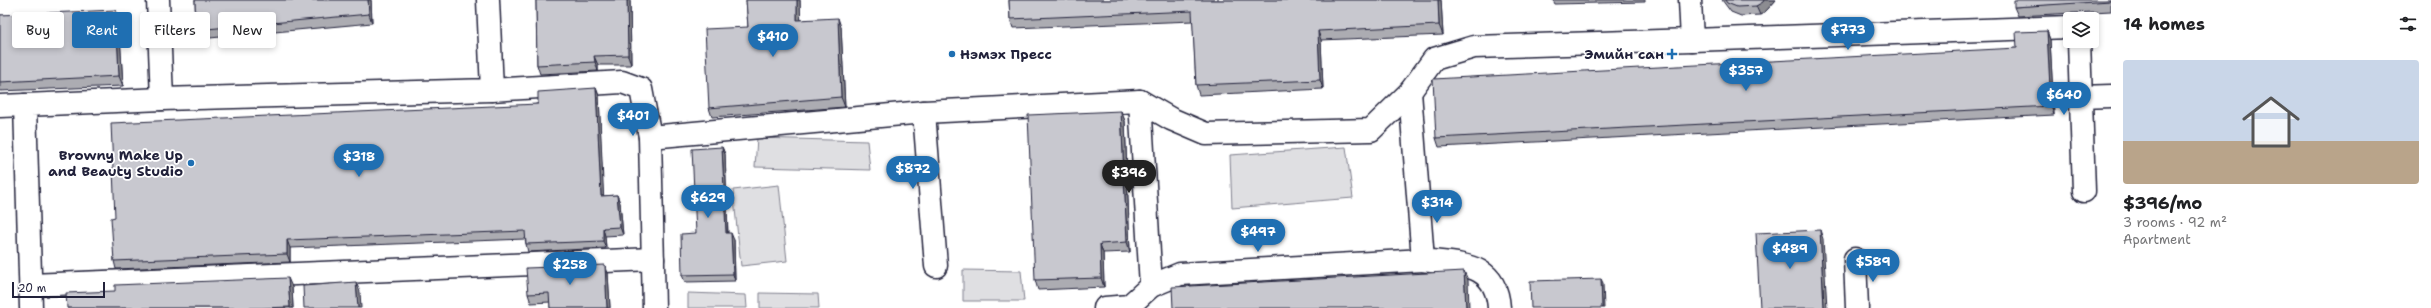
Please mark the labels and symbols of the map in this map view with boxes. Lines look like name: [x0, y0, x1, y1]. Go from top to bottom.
pin: $773: [1824, 17, 1872, 51]
pin: $410: [749, 24, 797, 58]
place label: Нэмэх Пресс: [960, 45, 1052, 63]
place label: Эмийн сан: [1584, 45, 1664, 63]
marker: Нэмэх Пресс: [947, 49, 957, 59]
marker: Эмийн сан: [1667, 49, 1677, 59]
pin: $357: [1722, 58, 1770, 92]
pin: $640: [2040, 82, 2088, 116]
pin: $401: [609, 103, 657, 137]
pin: $318: [335, 144, 383, 178]
place label: Browny Make Up and Beauty Studio: [48, 146, 183, 180]
pin: $872: [889, 156, 937, 190]
marker: Browny Make Up and Beauty Studio: [186, 158, 196, 168]
pin: $396: [1105, 160, 1153, 194]
pin: $629: [684, 185, 732, 219]
pin: $314: [1413, 190, 1461, 224]
pin: $497: [1234, 219, 1282, 253]
pin: $489: [1766, 236, 1814, 270]
pin: $589: [1849, 249, 1897, 283]
pin: $258: [546, 252, 594, 286]
scale bar: [12, 280, 105, 299]

